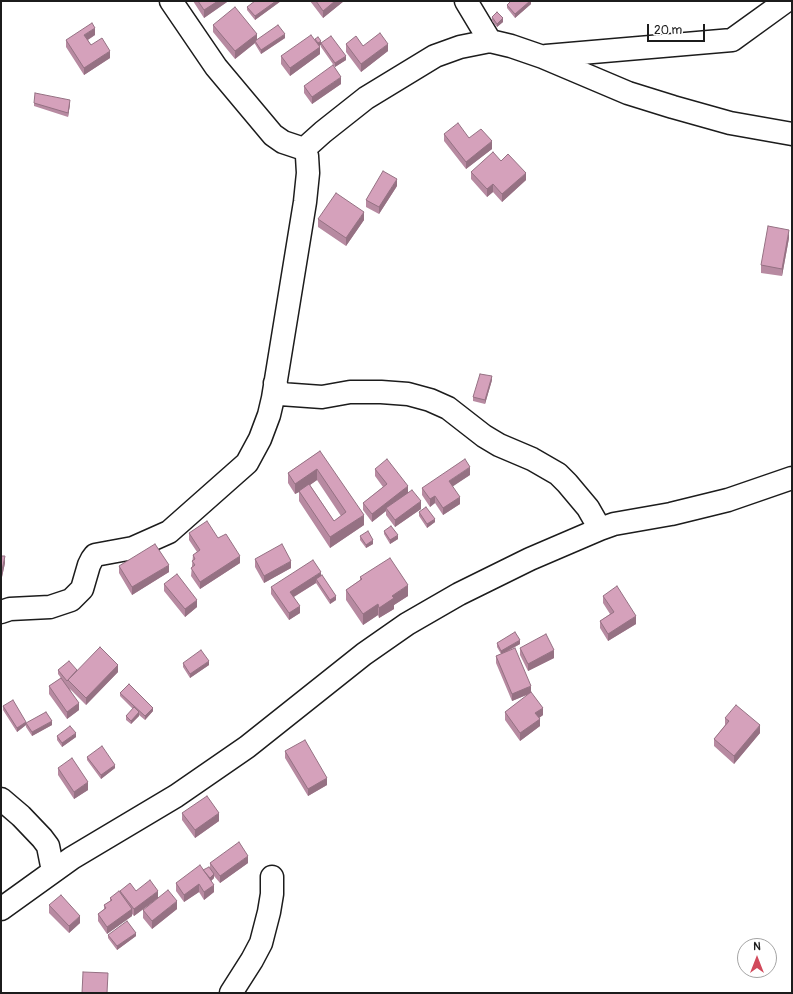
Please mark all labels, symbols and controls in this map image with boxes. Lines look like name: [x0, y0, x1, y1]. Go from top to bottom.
scale bar: [649, 16, 707, 42]
text: 20 m: [654, 23, 682, 38]
north arrow: [737, 938, 777, 978]
text: N: [753, 940, 761, 953]

